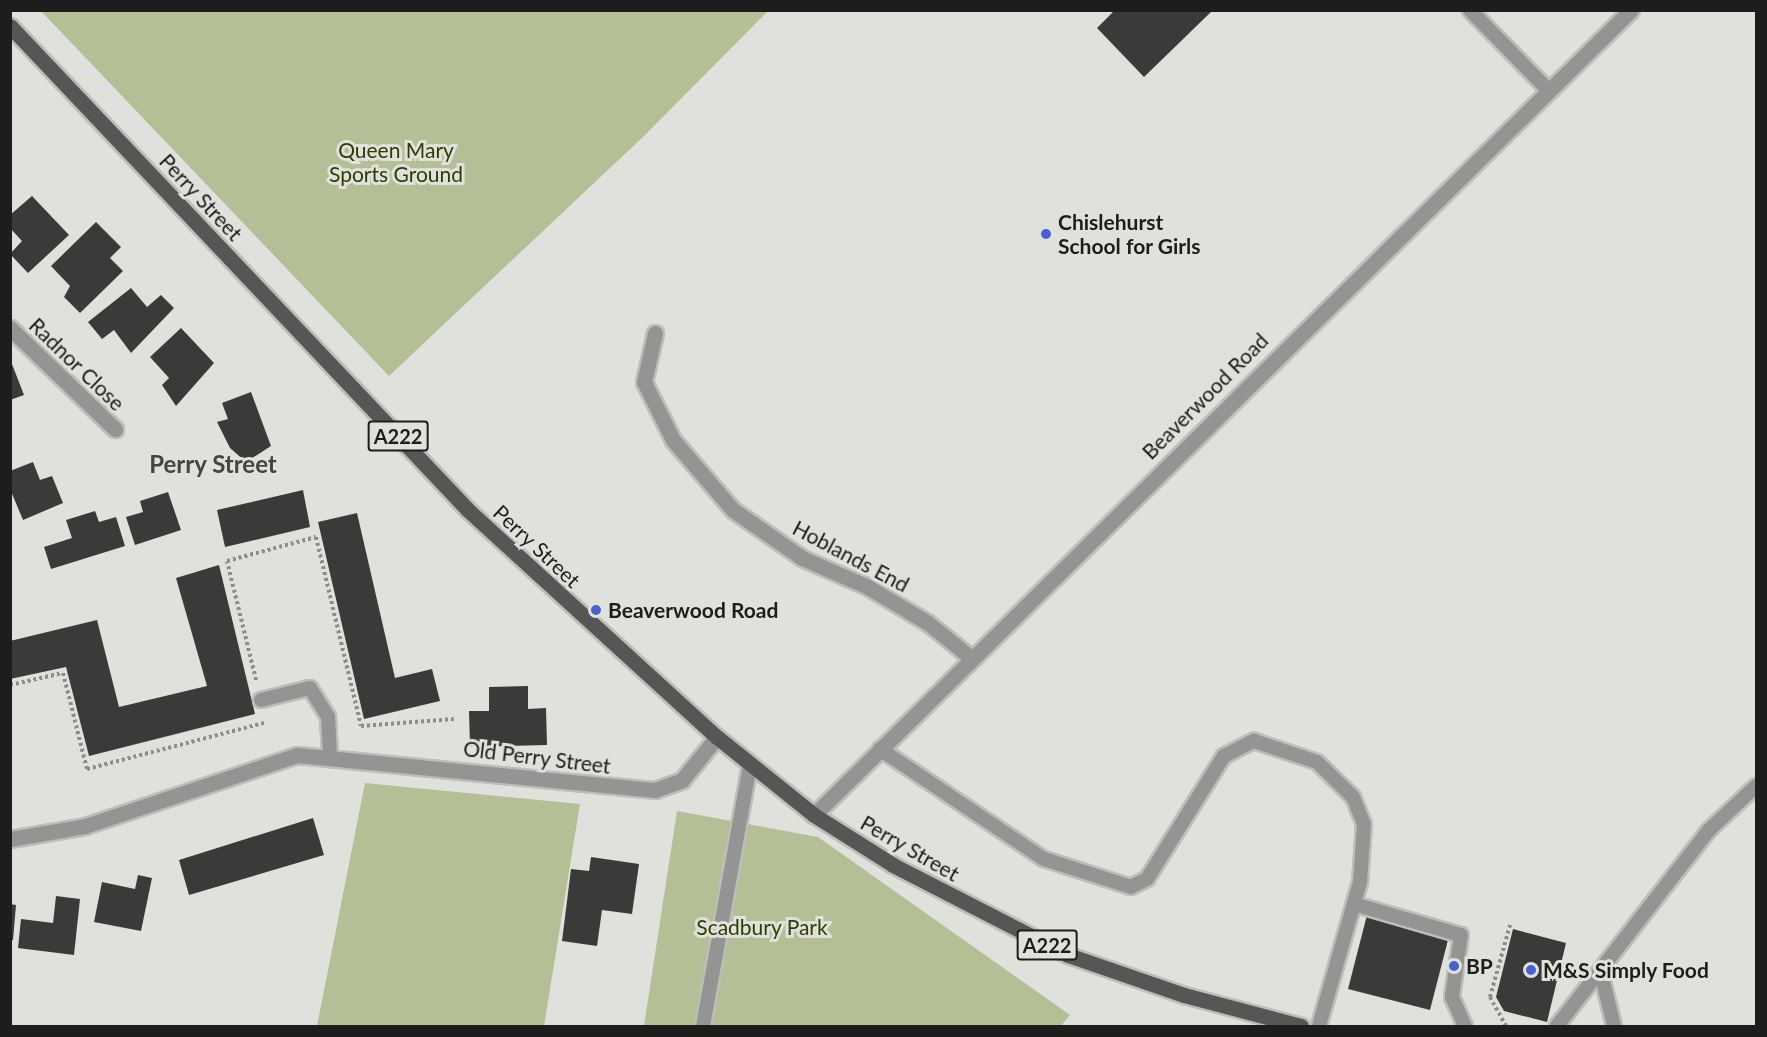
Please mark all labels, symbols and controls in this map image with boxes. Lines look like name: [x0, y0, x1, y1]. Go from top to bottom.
park label: Queen Mary Sports Ground: [329, 137, 463, 187]
street label: Perry Street: [154, 148, 248, 246]
place label: Chislehurst School for Girls: [1058, 209, 1201, 259]
marker: Chislehurst School for Girls: [1039, 227, 1053, 241]
street label: Radnor Close: [24, 312, 130, 416]
street label: Beaverwood Road: [1137, 328, 1273, 464]
road number: A222: [366, 419, 430, 453]
district label: Perry Street: [149, 450, 277, 478]
street label: Perry Street: [488, 499, 586, 593]
street label: Hoblands End: [789, 515, 913, 597]
place label: Beaverwood Road: [608, 597, 778, 623]
marker: Beaverwood Road: [589, 603, 603, 617]
street label: Old Perry Street: [462, 735, 612, 779]
street label: Perry Street: [856, 810, 964, 886]
park label: Scadbury Park: [696, 914, 828, 940]
road number: A222: [1016, 928, 1078, 962]
place label: BP: [1466, 953, 1493, 979]
place label: M&S Simply Food: [1543, 957, 1709, 983]
marker: BP: [1447, 959, 1461, 973]
marker: M&S Simply Food: [1524, 963, 1538, 977]

